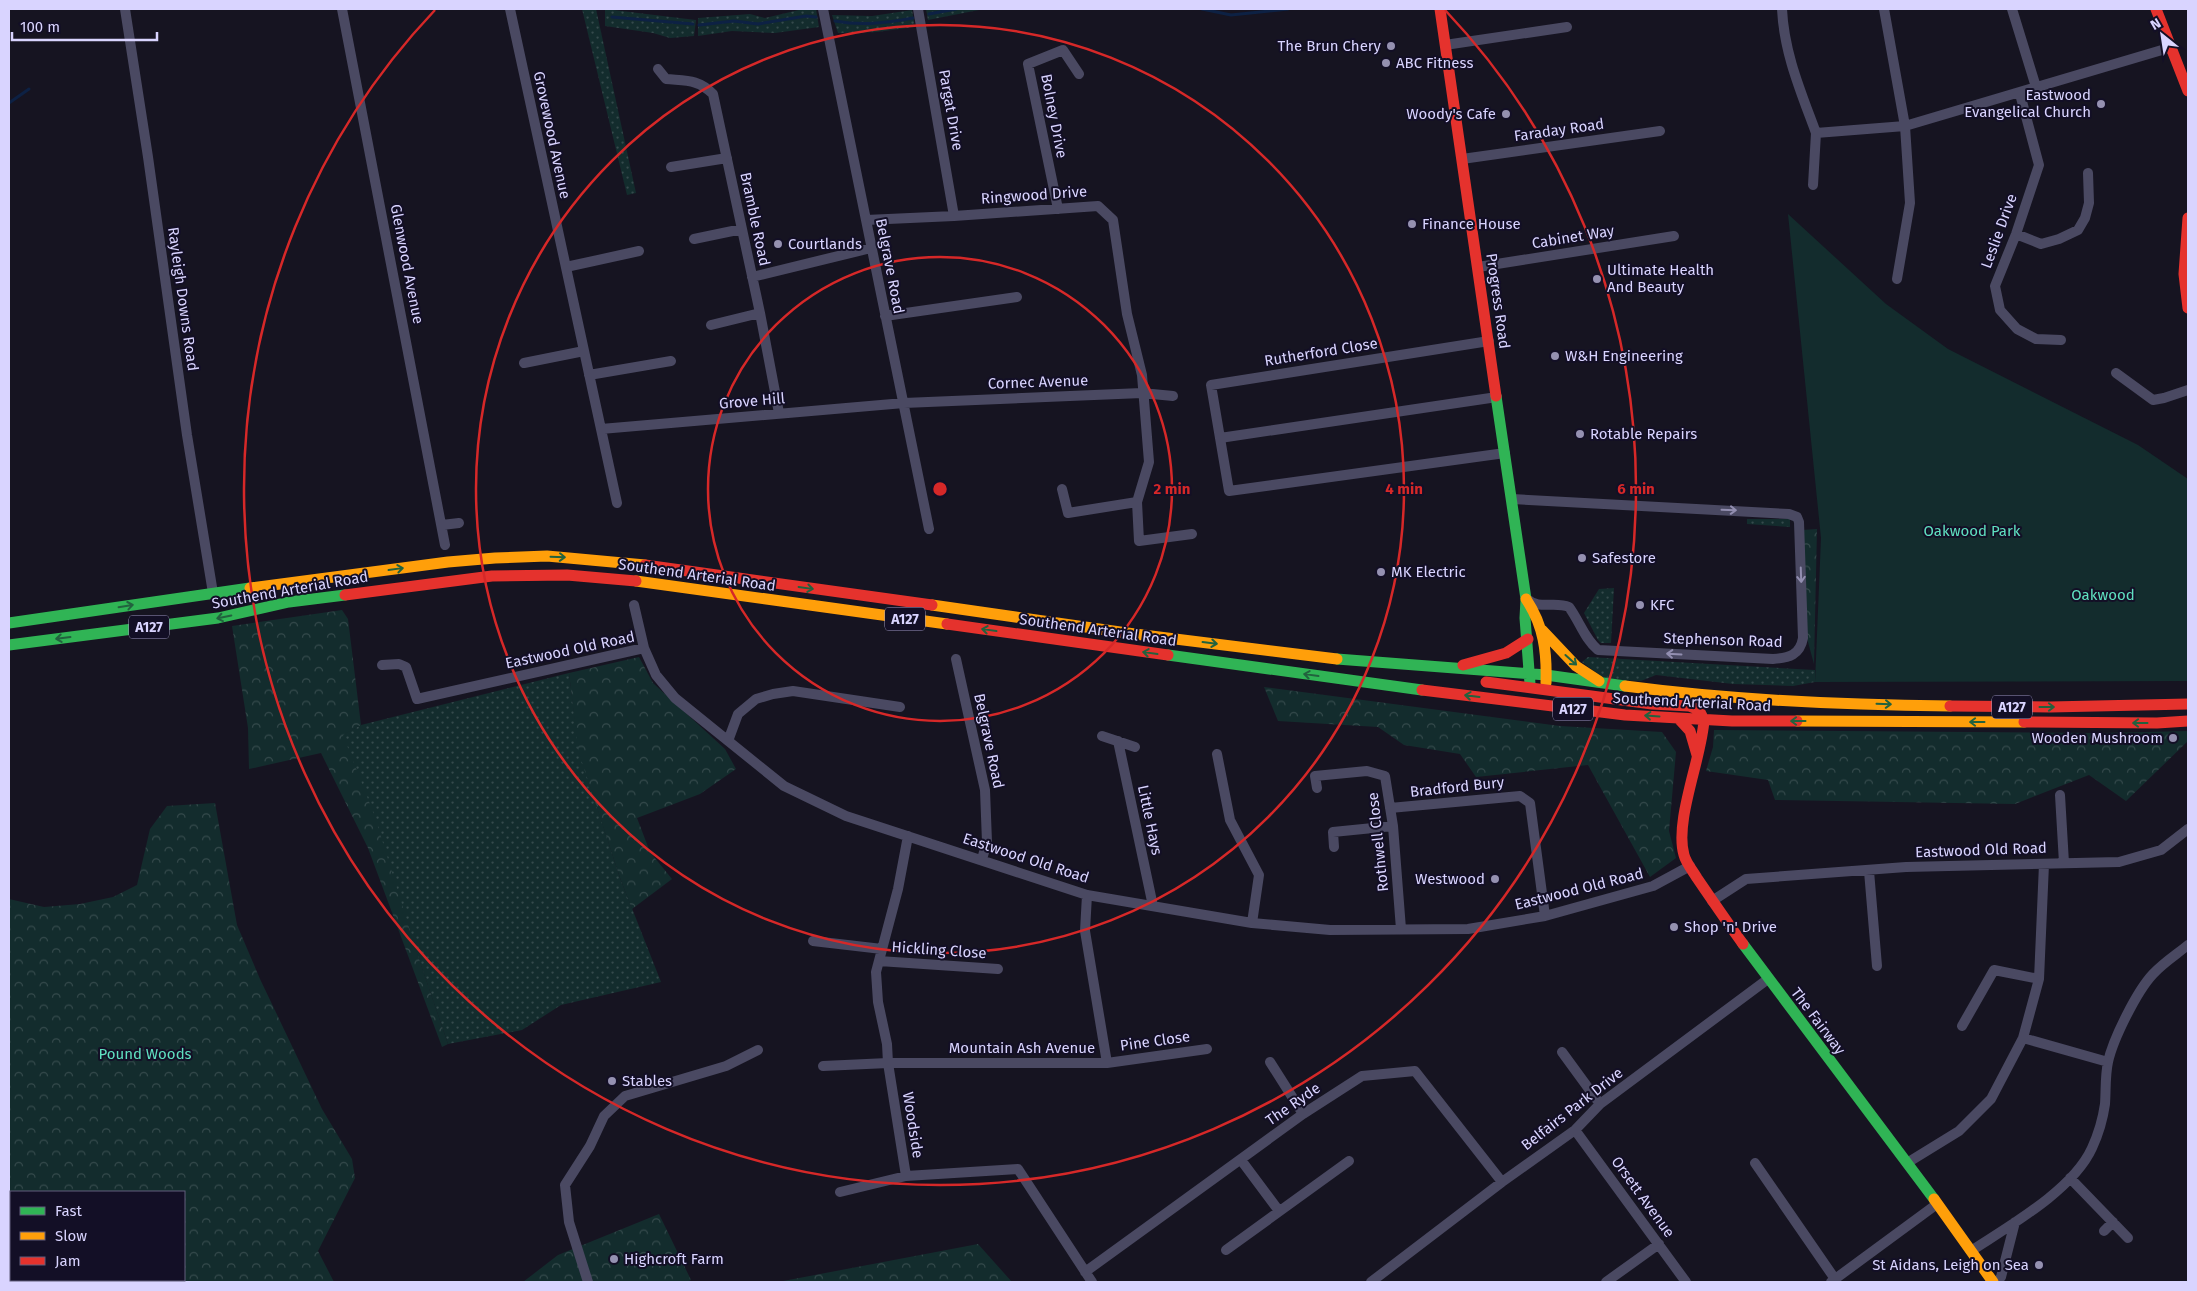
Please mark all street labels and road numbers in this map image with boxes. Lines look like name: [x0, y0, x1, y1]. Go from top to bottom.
street label: Pargat Drive: [935, 68, 967, 152]
street label: Grovewood Avenue: [530, 70, 574, 200]
street label: Bolney Drive: [1037, 72, 1071, 160]
street label: Faraday Road: [1513, 115, 1605, 145]
street label: Bramble Road: [736, 170, 774, 268]
street label: Ringwood Drive: [980, 182, 1088, 208]
street label: Leslie Drive: [1977, 191, 2021, 271]
street label: Glenwood Avenue: [387, 203, 427, 325]
street label: Belgrave Road: [872, 217, 908, 315]
street label: Cabinet Way: [1531, 222, 1616, 252]
street label: Rayleigh Downs Road: [164, 226, 202, 372]
street label: Progress Road: [1482, 252, 1514, 350]
street label: Rutherford Close: [1263, 334, 1379, 370]
street label: Cornec Avenue: [987, 371, 1089, 393]
street label: Grove Hill: [718, 389, 786, 413]
street label: Southend Arterial Road: [617, 555, 777, 595]
street label: Southend Arterial Road: [210, 567, 370, 613]
road number: A127: [885, 608, 925, 630]
street label: Southend Arterial Road: [1018, 610, 1178, 650]
road number: A127: [129, 616, 169, 638]
street label: Eastwood Old Road: [504, 628, 636, 672]
street label: Stephenson Road: [1663, 629, 1783, 651]
street label: Southend Arterial Road: [1612, 689, 1772, 715]
street label: Belgrave Road: [970, 692, 1008, 790]
road number: A127: [1992, 696, 2032, 719]
road number: A127: [1553, 698, 1593, 721]
street label: Bradford Bury: [1409, 773, 1506, 801]
street label: Little Hays: [1134, 783, 1166, 857]
street label: Rothwell Close: [1364, 791, 1392, 893]
street label: Eastwood Old Road: [961, 829, 1091, 887]
street label: Eastwood Old Road: [1915, 839, 2047, 861]
street label: Eastwood Old Road: [1513, 864, 1645, 914]
street label: Hickling Close: [891, 938, 987, 962]
street label: The Fairway: [1787, 984, 1849, 1059]
street label: Pine Close: [1119, 1027, 1191, 1055]
street label: Mountain Ash Avenue: [949, 1039, 1095, 1057]
street label: Belfairs Park Drive: [1518, 1064, 1626, 1154]
street label: The Ryde: [1262, 1079, 1324, 1129]
street label: Woodside: [899, 1090, 927, 1160]
street label: Orsett Avenue: [1608, 1153, 1678, 1241]

